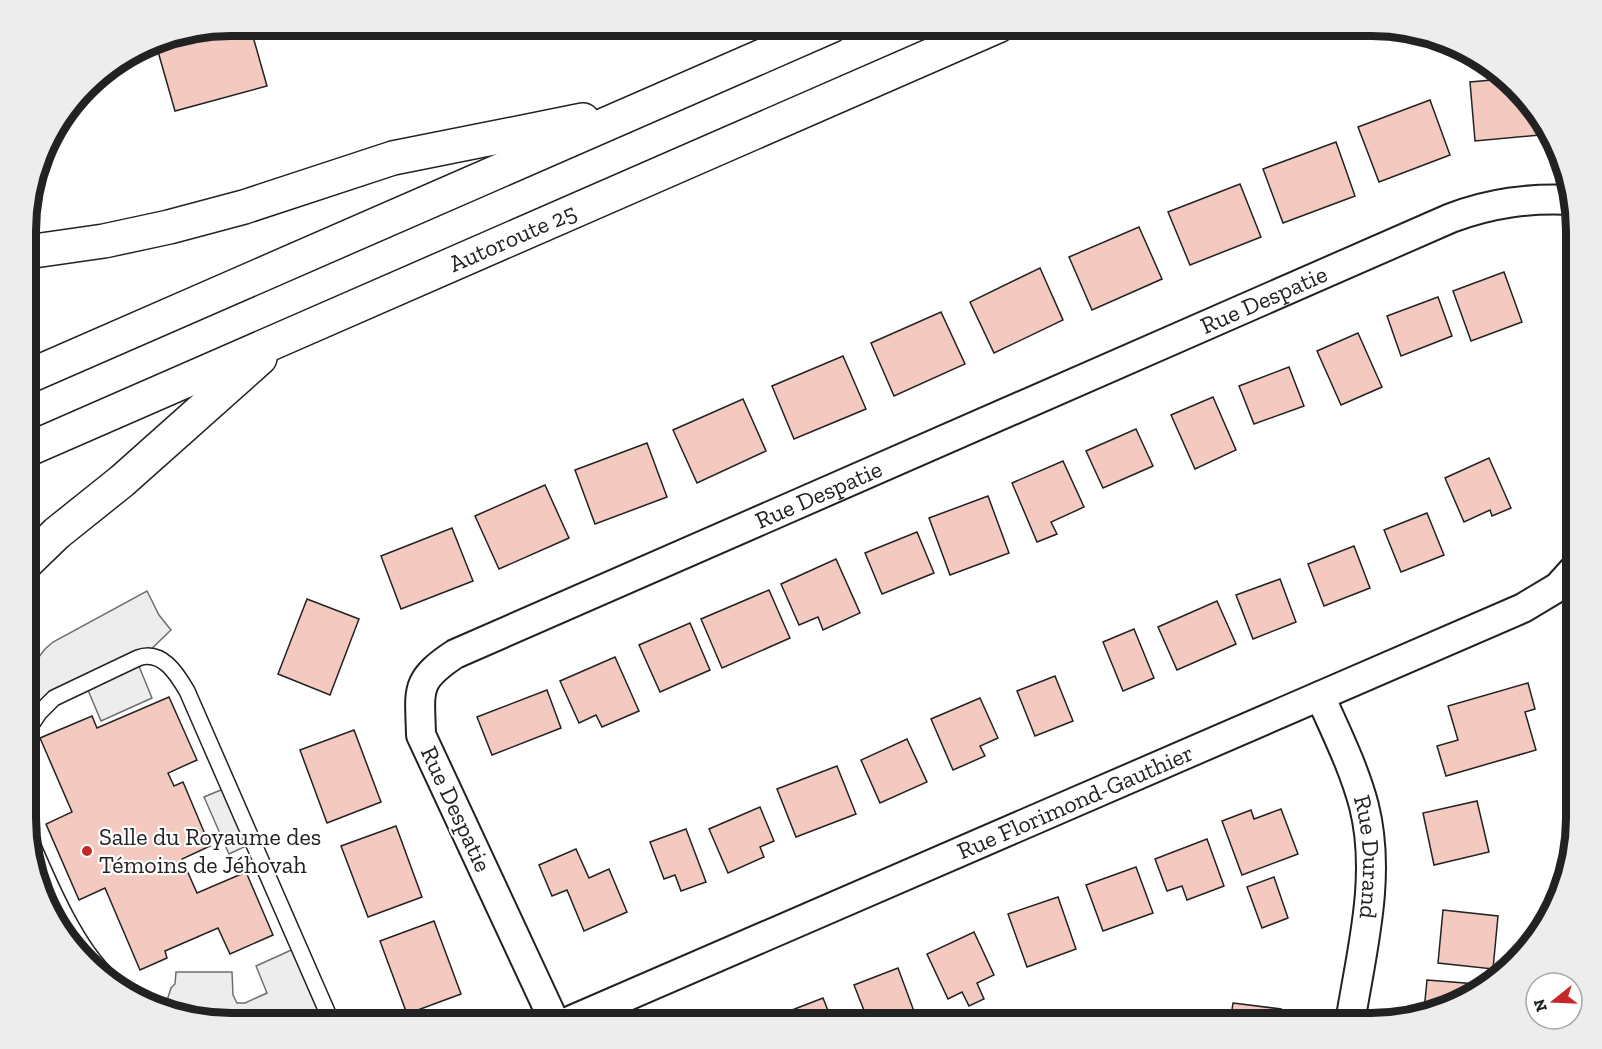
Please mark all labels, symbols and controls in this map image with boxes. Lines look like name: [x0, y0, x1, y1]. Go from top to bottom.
street label: Autoroute 25: [444, 197, 581, 278]
street label: Rue Despatie: [1196, 259, 1332, 340]
street label: Rue Despatie: [751, 454, 886, 535]
street label: Rue Florimond-Gauthier: [953, 738, 1197, 865]
street label: Rue Despatie: [415, 741, 498, 876]
street label: Rue Durand: [1348, 792, 1386, 920]
place label: Salle du Royaume des Témoins de Jéhovah: [99, 822, 321, 879]
marker: Salle du Royaume des Témoins de Jéhovah: [80, 844, 94, 858]
north arrow: [1524, 971, 1584, 1031]
text: N: [1529, 997, 1551, 1014]

